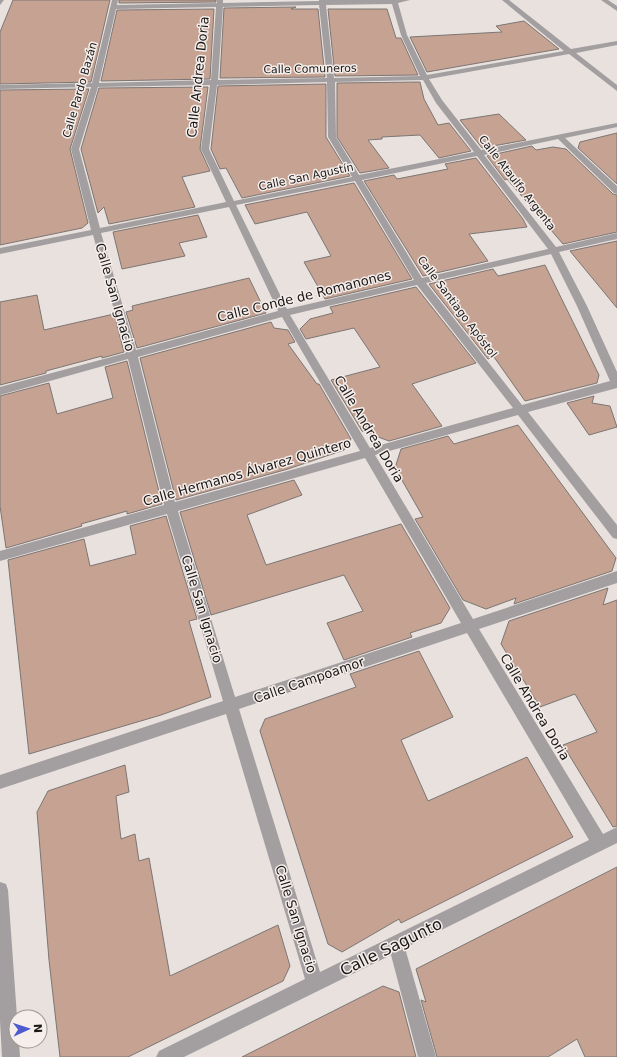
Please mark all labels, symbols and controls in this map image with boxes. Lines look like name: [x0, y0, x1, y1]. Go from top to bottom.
street label: Calle Andrea Doria: [184, 16, 212, 138]
street label: Calle Pardo Bazán: [60, 41, 100, 139]
street label: Calle Comuneros: [263, 62, 357, 76]
street label: Calle Ataulfo Argenta: [476, 133, 558, 233]
street label: Calle San Agustín: [257, 161, 355, 193]
street label: Calle San Ignacio: [92, 241, 138, 353]
street label: Calle Santiago Apóstol: [415, 254, 499, 360]
street label: Calle Conde de Romanones: [216, 267, 393, 325]
street label: Calle Andrea Doria: [331, 373, 407, 485]
street label: Calle Hermanos Álvarez Quintero: [141, 435, 353, 509]
street label: Calle San Ignacio: [178, 553, 226, 665]
street label: Calle Andrea Doria: [497, 651, 573, 763]
street label: Calle Campoamor: [252, 654, 367, 706]
street label: Calle San Ignacio: [272, 863, 320, 975]
street label: Calle Sagunto: [337, 914, 445, 980]
north arrow: [8, 1009, 48, 1049]
text: N: [31, 1024, 44, 1033]

